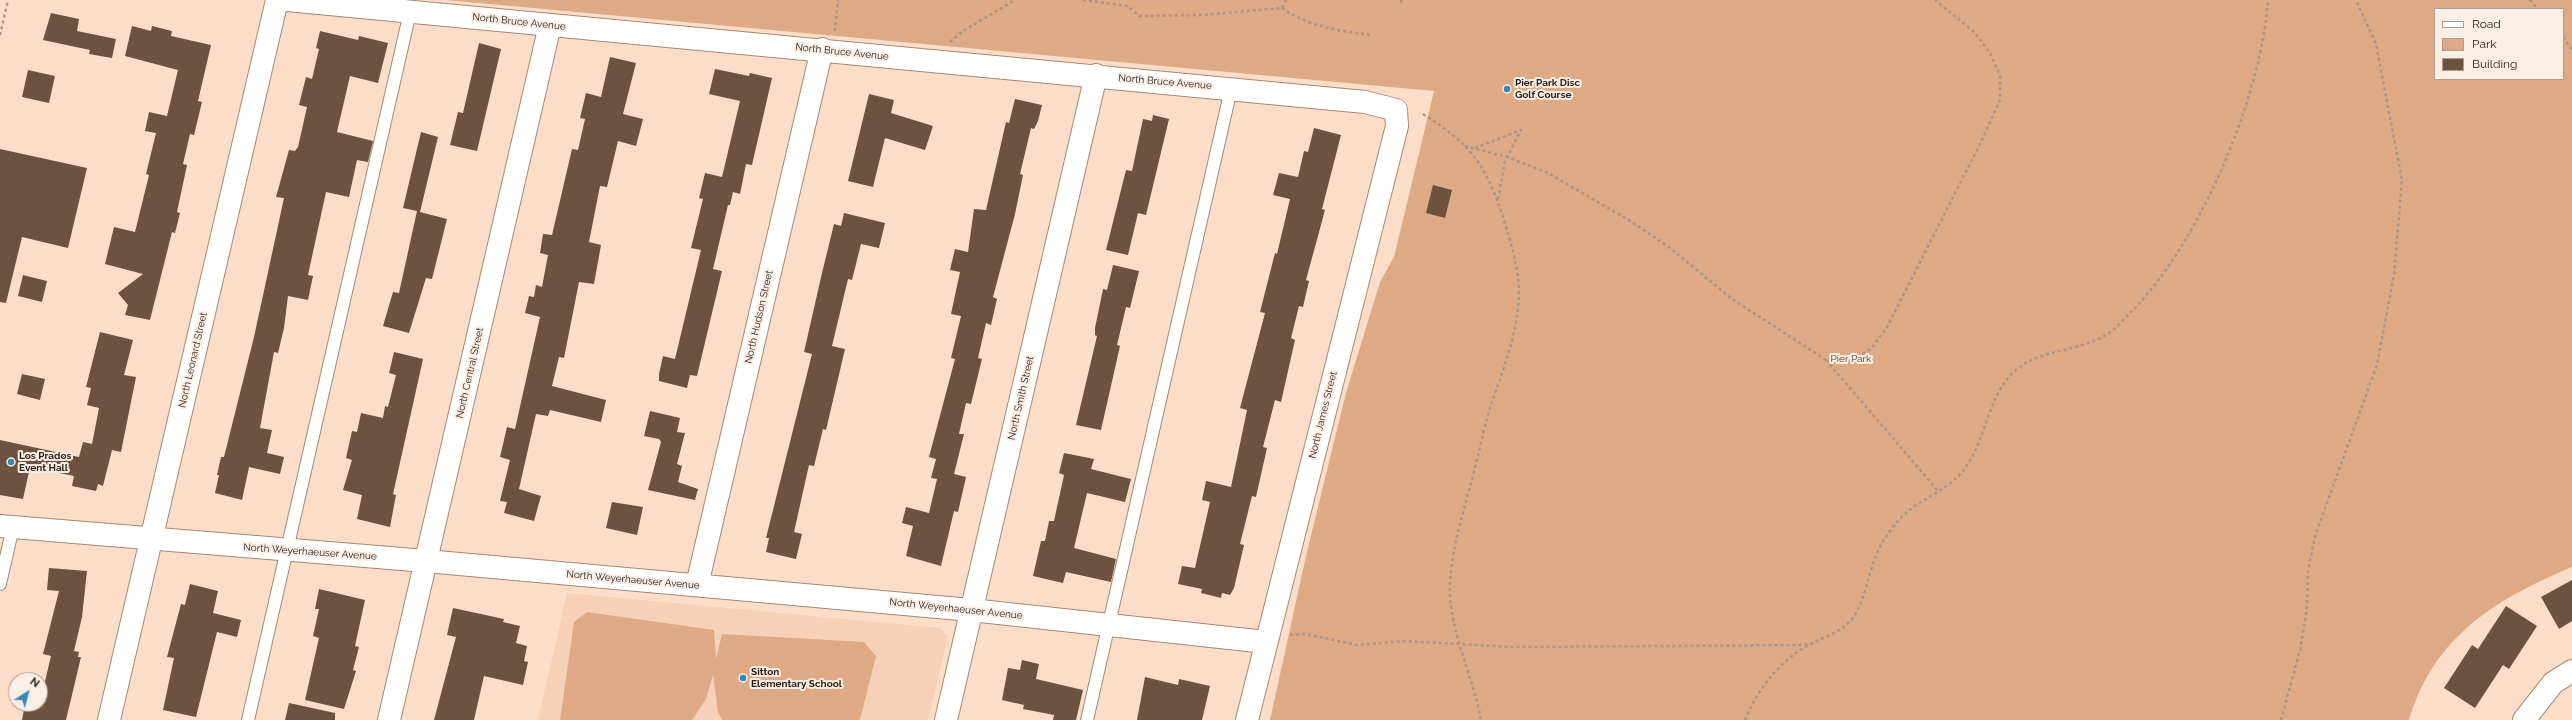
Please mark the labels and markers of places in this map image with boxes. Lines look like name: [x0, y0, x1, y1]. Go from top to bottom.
place label: Pier Park Disc Golf Course: [1515, 77, 1580, 100]
marker: Pier Park Disc Golf Course: [1502, 84, 1512, 94]
place label: Los Prados Event Hall: [19, 450, 71, 474]
marker: Los Prados Event Hall: [6, 457, 16, 467]
place label: Sitton Elementary School: [751, 666, 842, 690]
marker: Sitton Elementary School: [738, 673, 748, 683]

